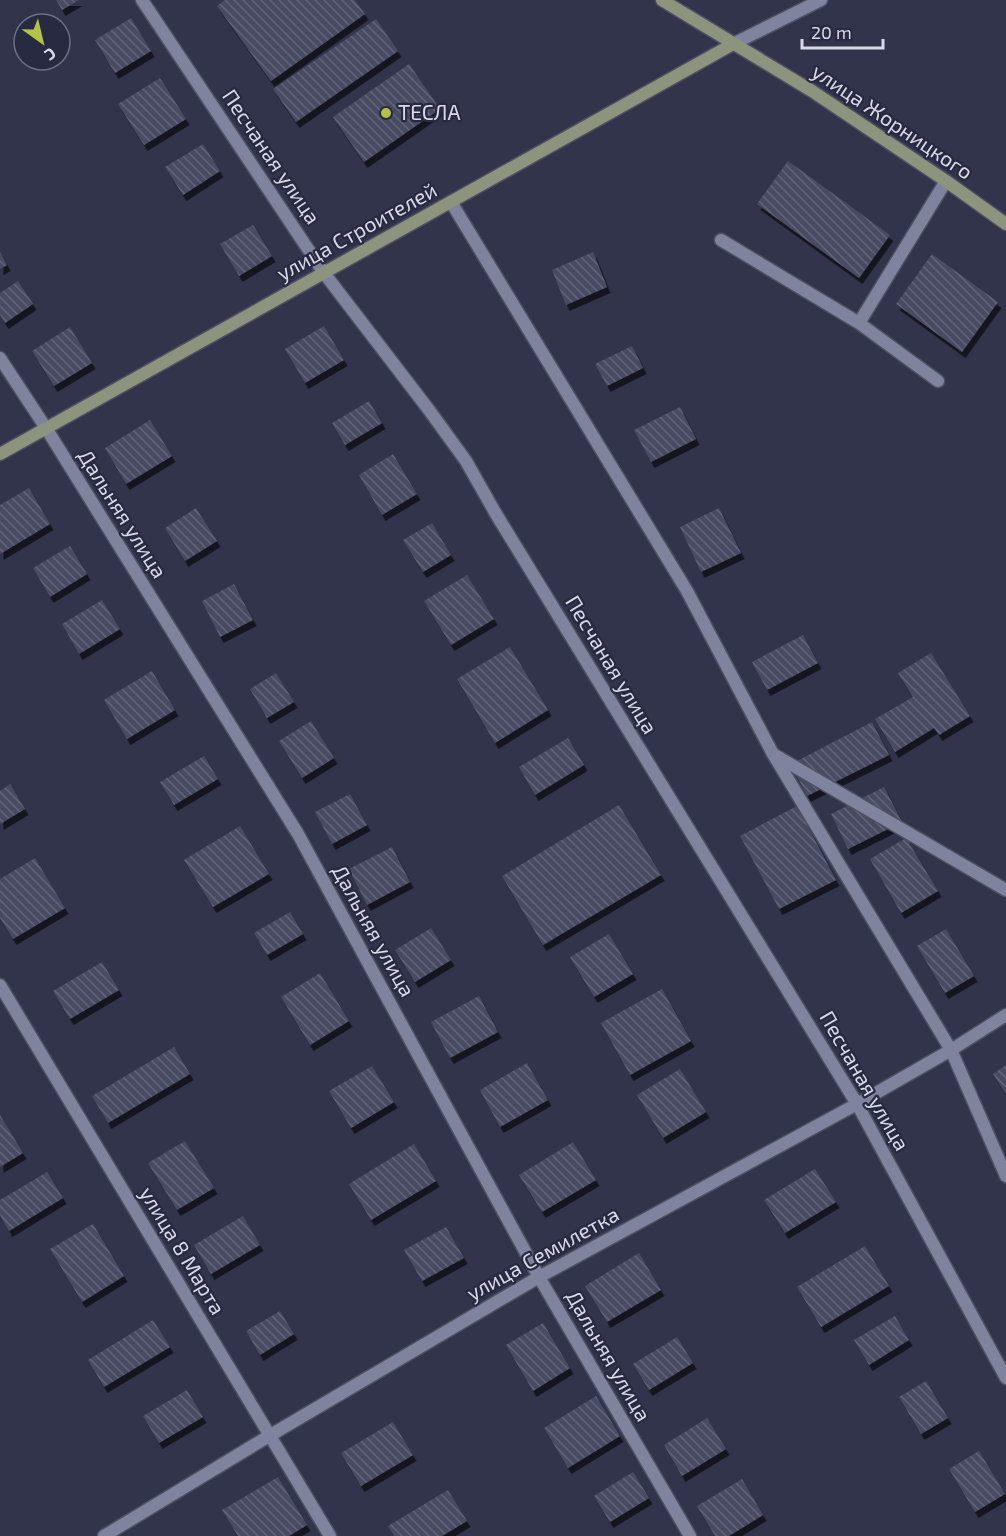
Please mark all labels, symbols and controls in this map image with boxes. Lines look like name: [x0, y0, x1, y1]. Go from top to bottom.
north arrow: [12, 12, 72, 72]
scale bar: [802, 12, 883, 50]
text: 20 m: [811, 21, 852, 43]
text: С: [41, 44, 60, 65]
street label: улица Жорницкого: [807, 58, 978, 185]
street label: Песчаная улица: [217, 84, 327, 229]
place label: ТЕСЛА: [398, 99, 461, 124]
marker: ТЕСЛА: [379, 106, 393, 120]
street label: улица Строителей: [272, 176, 441, 286]
street label: Дальняя улица: [73, 444, 173, 583]
street label: Песчаная улица: [560, 590, 663, 738]
street label: Дальняя улица: [327, 860, 421, 1001]
street label: Песчаная улица: [814, 1006, 915, 1155]
street label: улица 8 Марта: [134, 1182, 231, 1319]
street label: улица Семилетка: [462, 1200, 623, 1306]
street label: Дальняя улица: [561, 1285, 657, 1426]

